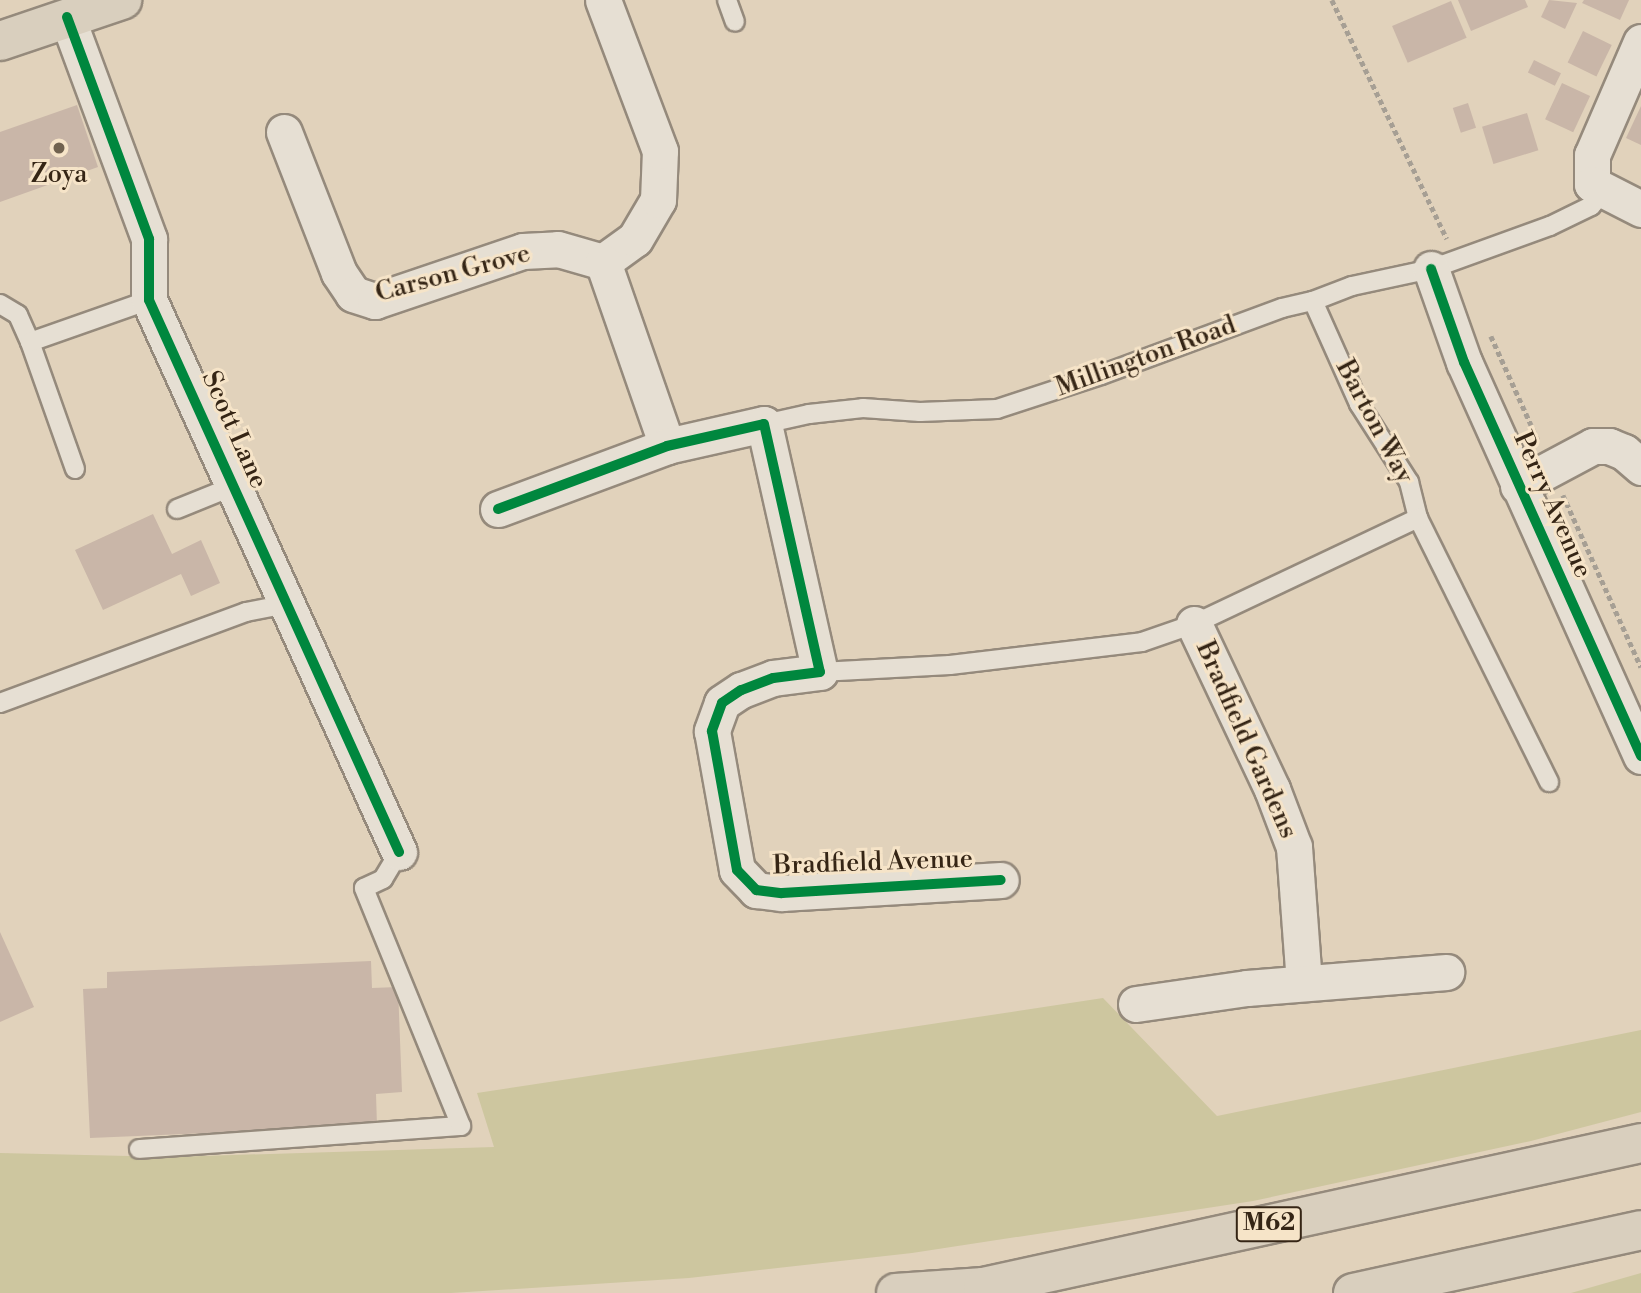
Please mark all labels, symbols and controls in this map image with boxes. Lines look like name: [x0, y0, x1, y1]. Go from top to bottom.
marker: Zoya: [51, 140, 67, 156]
place label: Zoya: [31, 159, 87, 191]
street label: Carson Grove: [372, 238, 534, 310]
street label: Millington Road: [1052, 310, 1240, 404]
street label: Barton Way: [1328, 355, 1420, 489]
street label: Scott Lane: [194, 366, 274, 494]
street label: Perry Avenue: [1506, 427, 1598, 583]
street label: Bradfield Gardens: [1189, 637, 1303, 843]
street label: Bradfield Avenue: [773, 844, 973, 882]
road number: M62: [1236, 1204, 1302, 1244]

